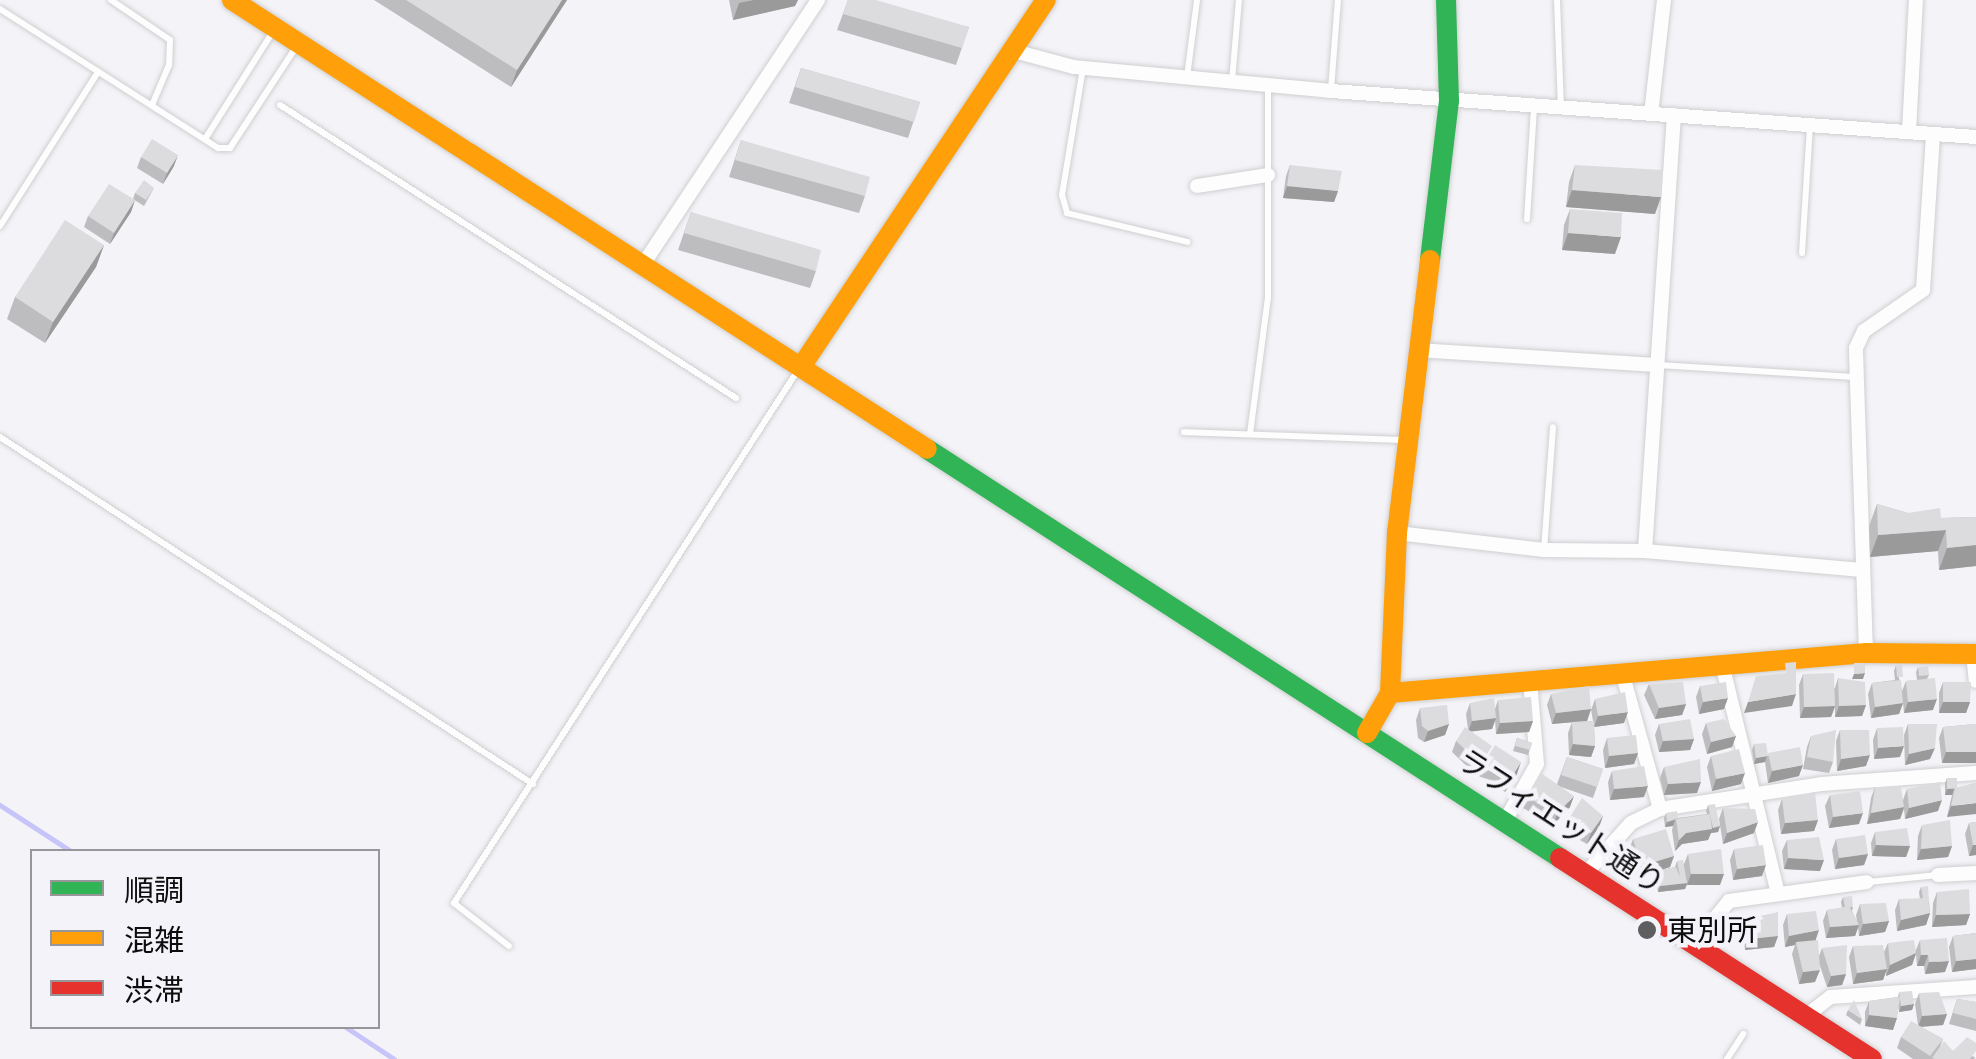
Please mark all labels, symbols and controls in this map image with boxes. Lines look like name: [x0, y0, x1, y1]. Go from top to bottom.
street label: ラフィエット通り: [1451, 741, 1671, 901]
legend: [30, 849, 380, 1029]
text: 順調: [124, 870, 184, 910]
place label: 東別所: [1667, 912, 1757, 948]
marker: 東別所: [1636, 919, 1658, 941]
text: 混雑: [124, 920, 184, 960]
text: 渋滞: [124, 970, 184, 1010]

